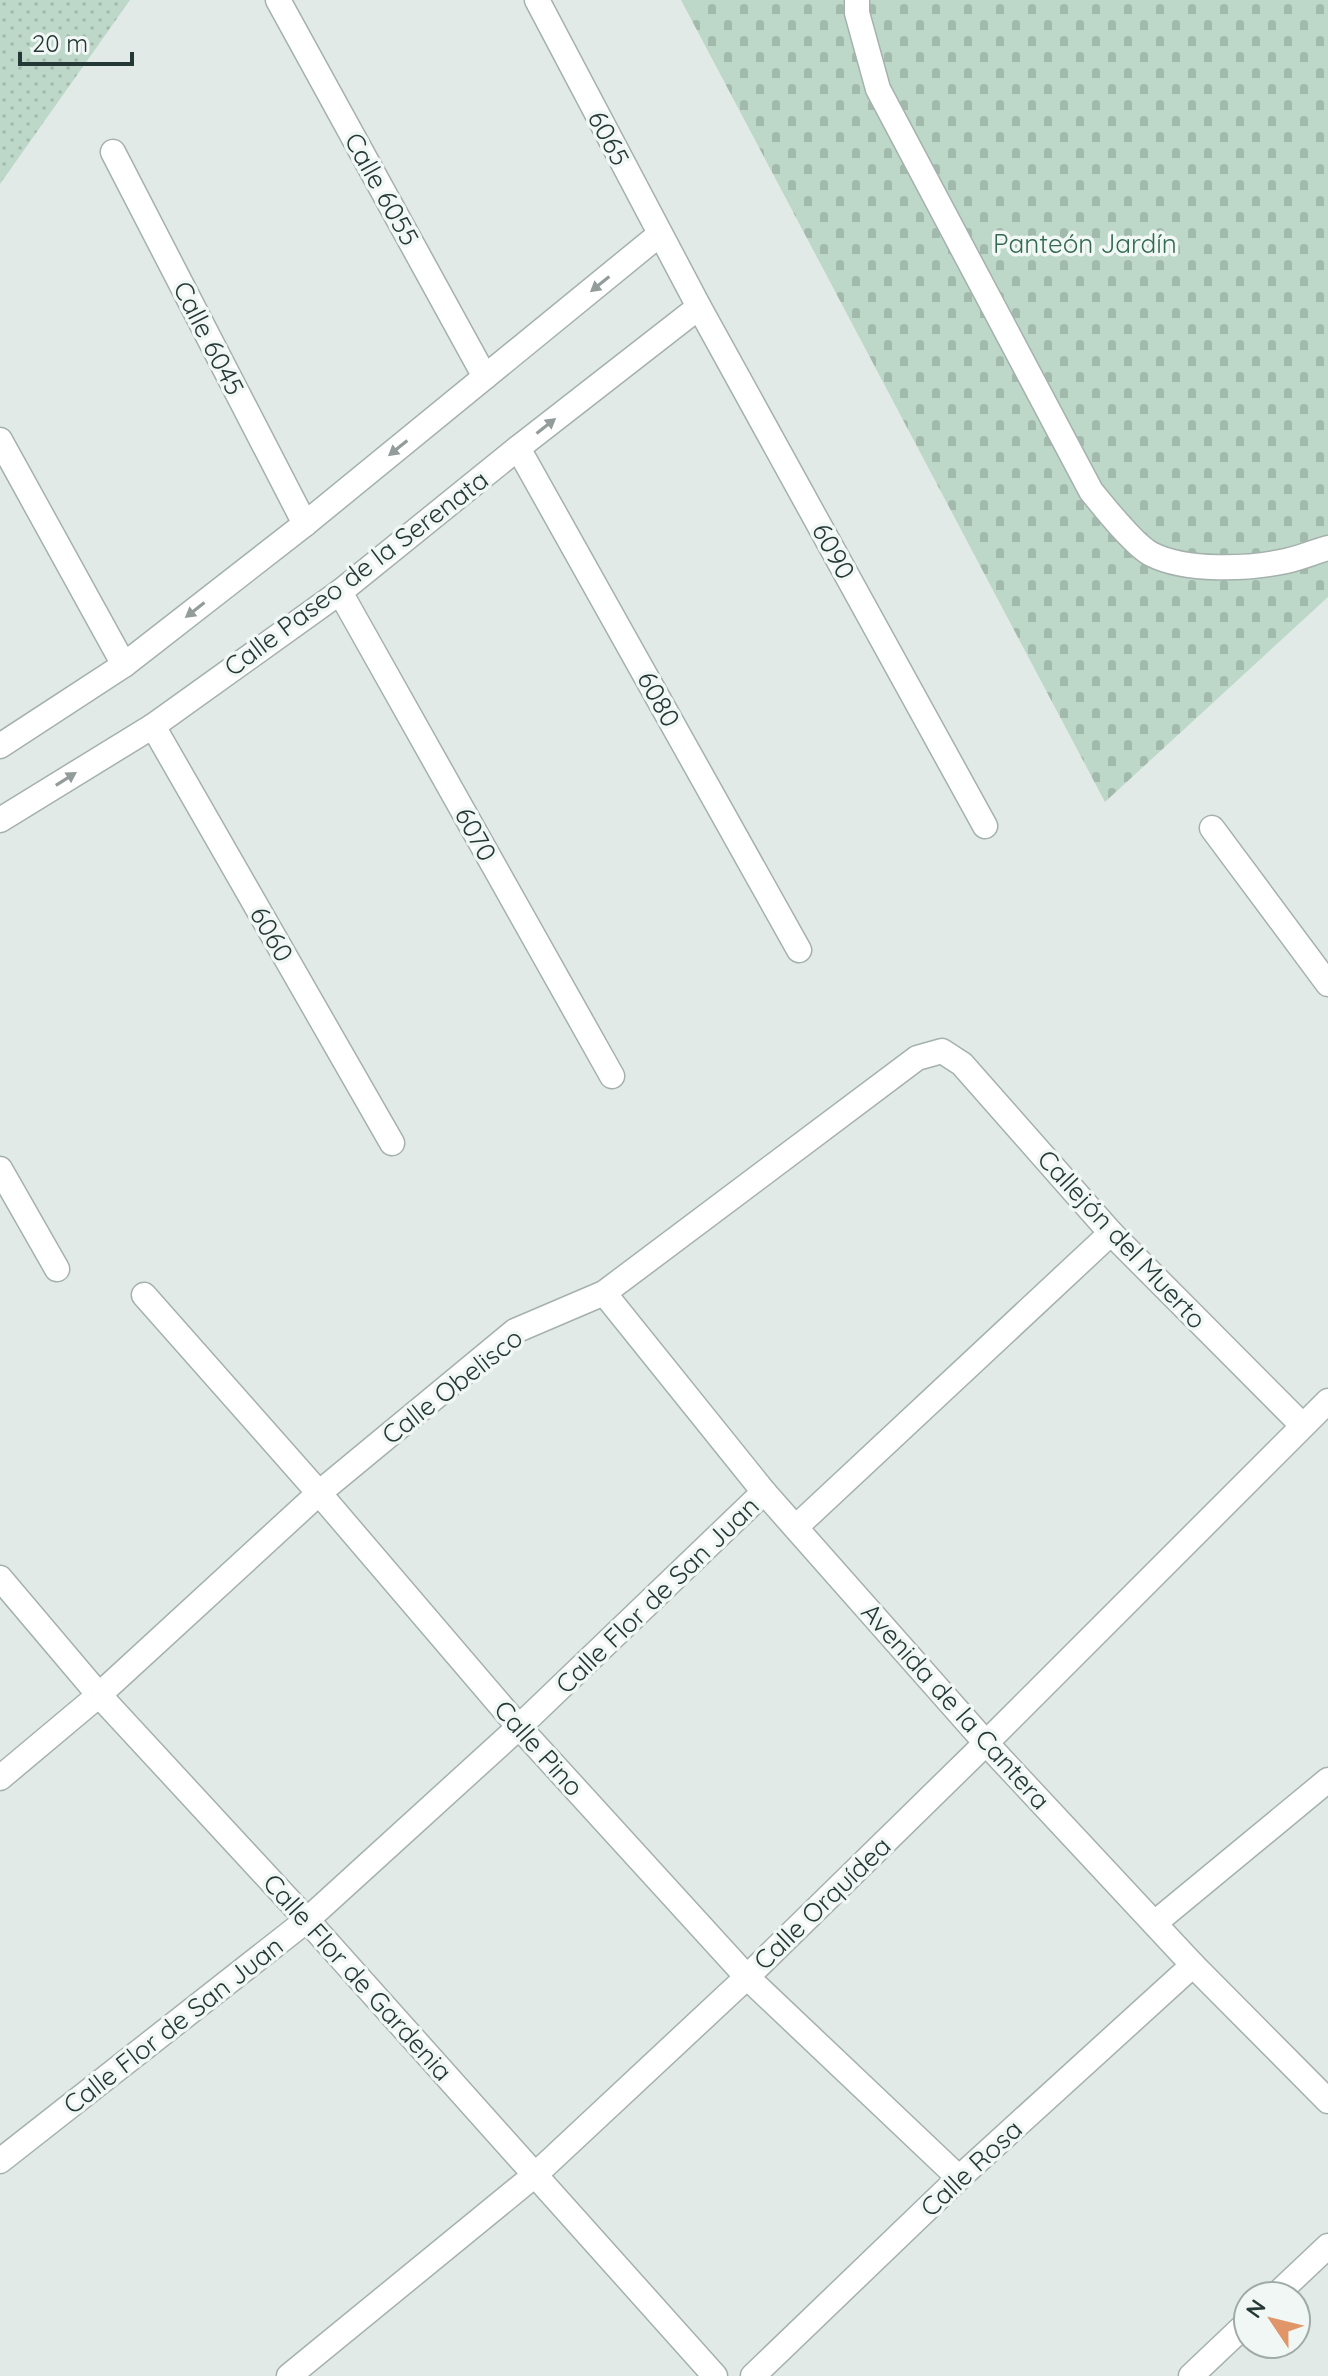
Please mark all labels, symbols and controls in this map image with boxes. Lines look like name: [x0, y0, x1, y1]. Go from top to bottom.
scale bar: [20, 16, 132, 66]
text: 20 m: [32, 28, 88, 58]
street label: 6065: [581, 105, 637, 171]
street label: Calle 6055: [338, 127, 426, 251]
park label: Panteón Jardín: [993, 227, 1177, 260]
street label: Calle 6045: [166, 275, 252, 401]
one-way arrow: [590, 275, 610, 291]
one-way arrow: [536, 419, 556, 435]
one-way arrow: [389, 439, 409, 456]
street label: Calle Paseo de la Serenata: [217, 463, 495, 683]
street label: 6090: [805, 517, 863, 585]
one-way arrow: [185, 601, 205, 617]
street label: 6080: [630, 665, 688, 733]
one-way arrow: [55, 773, 77, 787]
street label: 6070: [448, 801, 504, 867]
street label: 6060: [243, 900, 301, 968]
street label: Callejón del Muerto: [1031, 1143, 1213, 1335]
street label: Calle Obelisco: [375, 1321, 529, 1451]
street label: Calle Flor de San Juan: [548, 1489, 766, 1701]
street label: Avenida de la Cantera: [855, 1596, 1057, 1816]
street label: Calle Pino: [487, 1693, 591, 1803]
street label: Calle Orquídea: [747, 1829, 897, 1977]
street label: Calle Flor de Gardenia: [256, 1867, 460, 2087]
street label: Calle Flor de San Juan: [56, 1929, 290, 2121]
street label: Calle Rosa: [913, 2112, 1029, 2224]
north arrow: [1232, 2280, 1312, 2360]
text: N: [1240, 2294, 1272, 2323]

